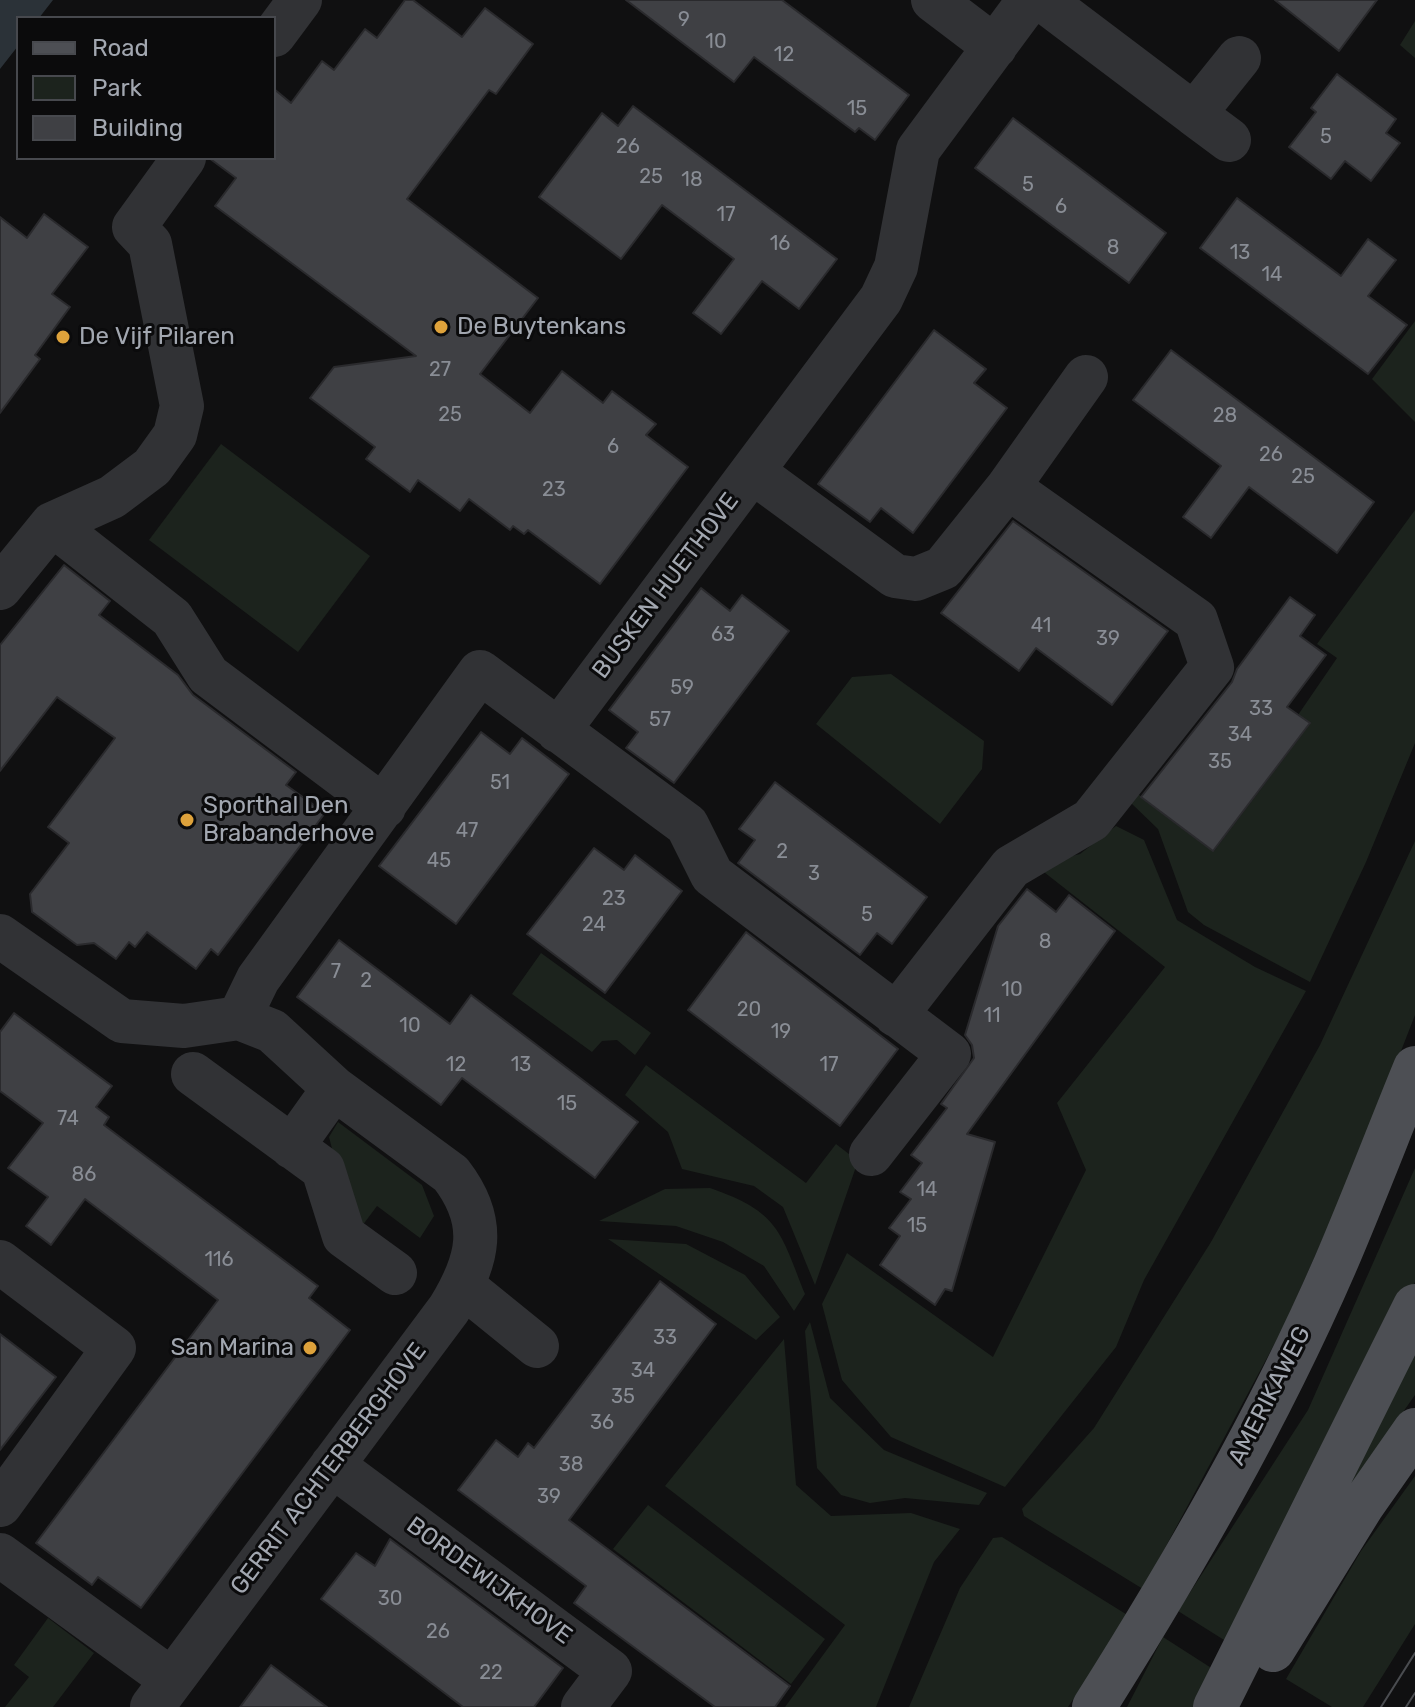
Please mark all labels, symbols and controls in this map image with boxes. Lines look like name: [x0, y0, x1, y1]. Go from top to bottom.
house number: 9: [678, 8, 690, 32]
legend: [16, 16, 276, 160]
house number: 10: [705, 30, 727, 54]
text: Road: [92, 34, 149, 62]
house number: 12: [774, 43, 794, 67]
text: Park: [92, 74, 142, 102]
house number: 15: [847, 97, 867, 121]
text: Building: [92, 114, 183, 142]
house number: 5: [1320, 125, 1332, 149]
house number: 26: [616, 135, 640, 159]
house number: 25: [639, 165, 663, 189]
house number: 18: [681, 168, 703, 192]
house number: 5: [1022, 173, 1034, 197]
house number: 6: [1055, 195, 1067, 219]
house number: 17: [717, 203, 735, 227]
house number: 16: [770, 232, 790, 256]
house number: 8: [1107, 236, 1119, 260]
house number: 13: [1230, 241, 1250, 265]
house number: 14: [1262, 263, 1282, 287]
place label: De Buytenkans: [457, 313, 626, 341]
marker: De Buytenkans: [432, 318, 450, 336]
place label: De Vijf Pilaren: [79, 323, 235, 351]
marker: De Vijf Pilaren: [54, 328, 72, 346]
house number: 27: [429, 358, 451, 382]
house number: 25: [438, 403, 462, 427]
house number: 28: [1213, 404, 1237, 428]
house number: 6: [607, 435, 619, 459]
house number: 26: [1259, 443, 1283, 467]
house number: 25: [1291, 465, 1315, 489]
house number: 23: [542, 478, 566, 502]
street label: BUSKEN HUETHOVE: [587, 488, 745, 684]
house number: 41: [1031, 614, 1051, 638]
house number: 63: [711, 623, 735, 647]
house number: 39: [1096, 627, 1120, 651]
house number: 59: [670, 676, 694, 700]
house number: 33: [1249, 697, 1273, 721]
house number: 57: [649, 708, 671, 732]
house number: 34: [1228, 723, 1252, 747]
house number: 35: [1208, 750, 1232, 774]
house number: 51: [490, 771, 510, 795]
place label: Sporthal Den Brabanderhove: [203, 792, 374, 848]
marker: Sporthal Den Brabanderhove: [178, 811, 196, 829]
house number: 47: [456, 819, 478, 843]
house number: 2: [776, 840, 788, 864]
house number: 45: [427, 849, 451, 873]
house number: 3: [808, 862, 820, 886]
house number: 23: [602, 887, 626, 911]
house number: 5: [861, 903, 873, 927]
house number: 24: [582, 913, 606, 937]
house number: 8: [1039, 930, 1051, 954]
house number: 7: [331, 960, 341, 984]
house number: 2: [360, 969, 372, 993]
house number: 10: [1001, 978, 1023, 1002]
house number: 20: [737, 998, 761, 1022]
house number: 11: [983, 1004, 1001, 1028]
house number: 10: [399, 1014, 421, 1038]
house number: 19: [771, 1020, 791, 1044]
house number: 12: [446, 1053, 466, 1077]
house number: 13: [511, 1053, 531, 1077]
house number: 17: [820, 1053, 838, 1077]
house number: 15: [557, 1092, 577, 1116]
house number: 74: [57, 1107, 79, 1131]
house number: 86: [72, 1163, 96, 1187]
house number: 14: [917, 1178, 937, 1202]
house number: 15: [907, 1214, 927, 1238]
house number: 116: [204, 1248, 234, 1272]
street label: AMERIKAWEG: [1223, 1322, 1317, 1470]
house number: 33: [653, 1326, 677, 1350]
place label: San Marina: [170, 1334, 294, 1362]
street label: GERRIT ACHTERBERGHOVE: [225, 1338, 433, 1600]
marker: San Marina: [301, 1339, 319, 1357]
house number: 34: [631, 1359, 655, 1383]
house number: 35: [611, 1385, 635, 1409]
house number: 36: [590, 1411, 614, 1435]
house number: 38: [559, 1453, 583, 1477]
house number: 39: [537, 1485, 561, 1509]
street label: BORDEWIJKHOVE: [401, 1511, 577, 1651]
house number: 30: [378, 1587, 402, 1611]
house number: 26: [426, 1620, 450, 1644]
house number: 22: [479, 1661, 503, 1685]

